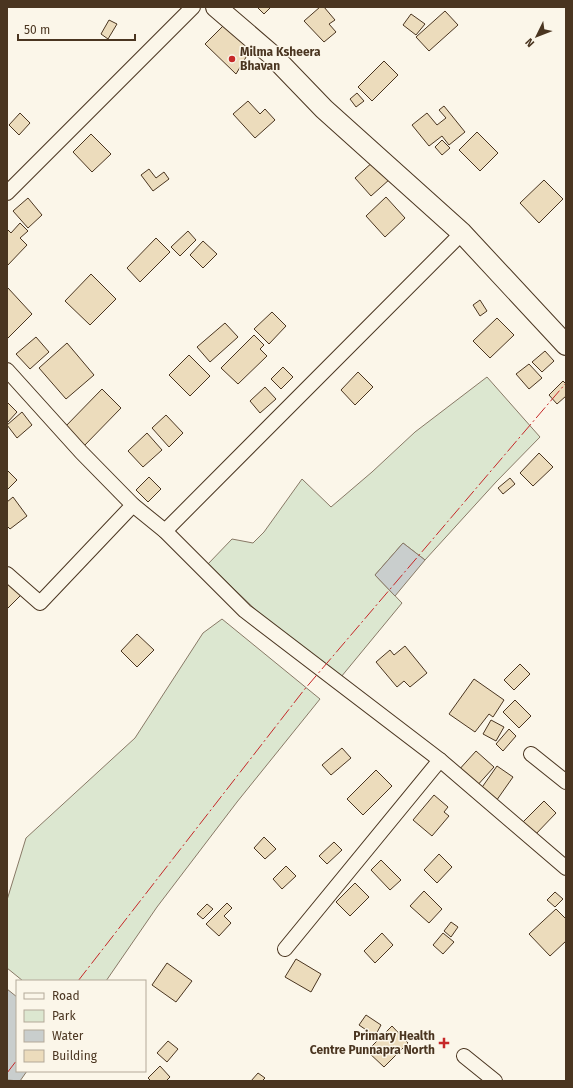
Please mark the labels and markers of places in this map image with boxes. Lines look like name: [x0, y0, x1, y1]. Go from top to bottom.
place label: Milma Ksheera Bhavan: [240, 45, 321, 73]
marker: Milma Ksheera Bhavan: [227, 54, 237, 64]
place label: Primary Health Centre Punnapra North: [310, 1029, 435, 1057]
marker: Primary Health Centre Punnapra North: [438, 1037, 450, 1049]

